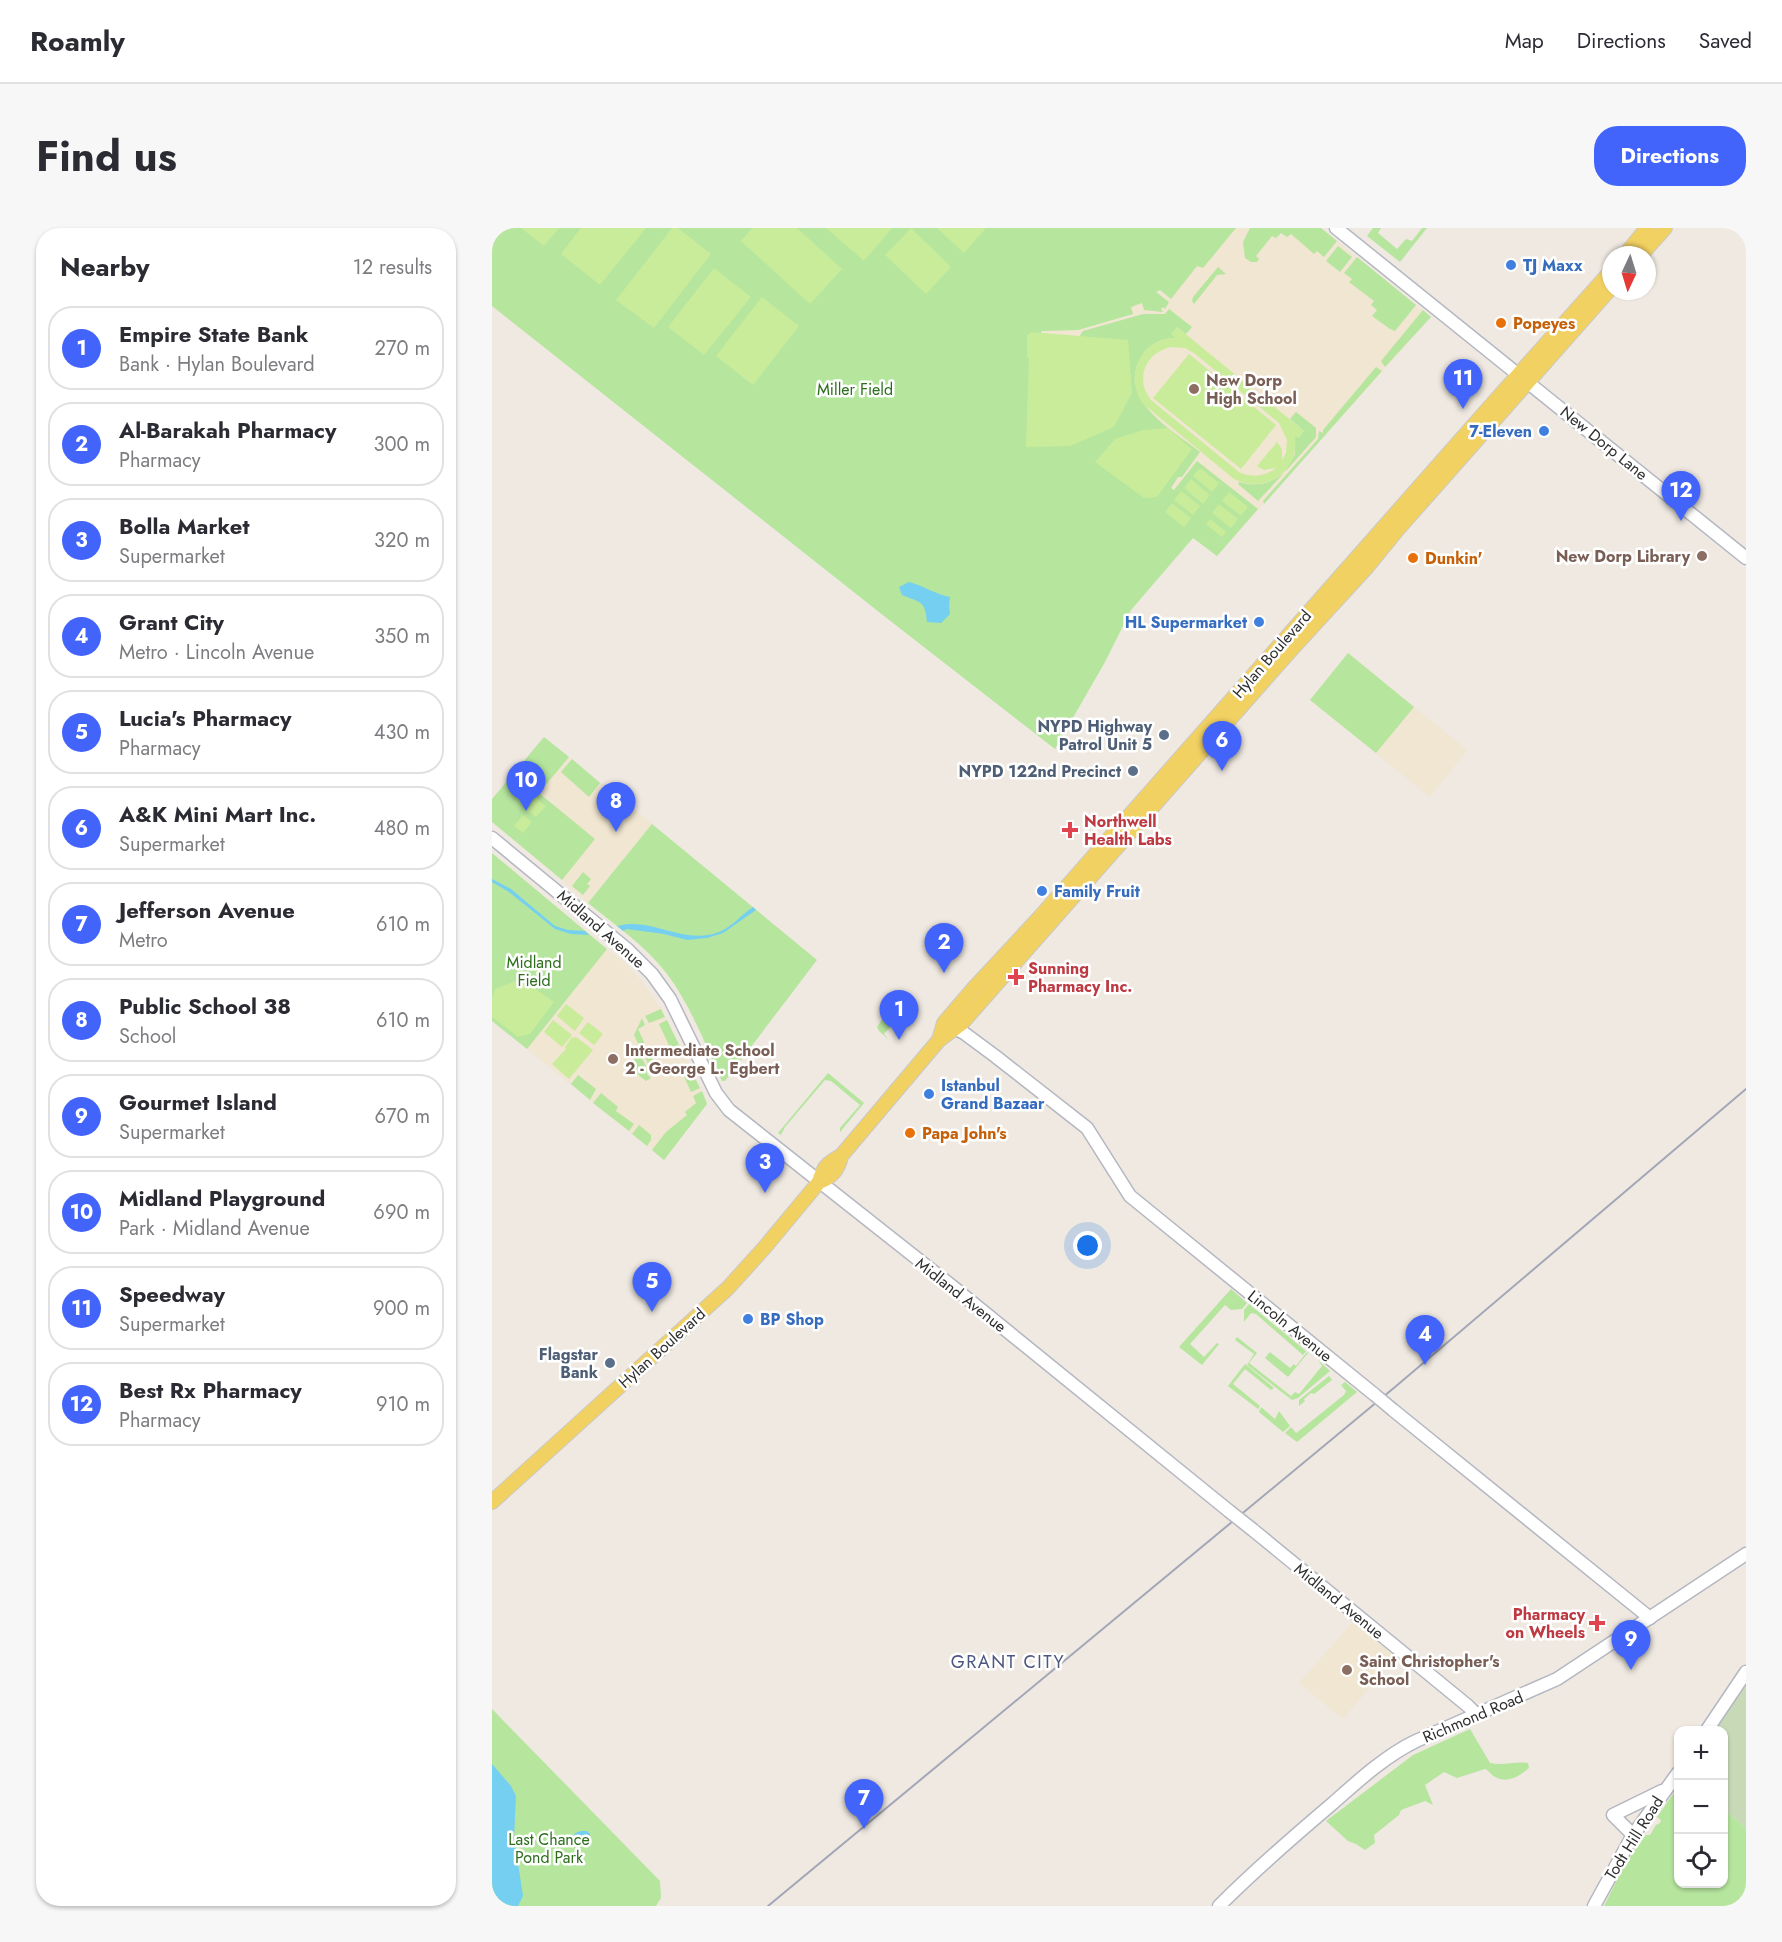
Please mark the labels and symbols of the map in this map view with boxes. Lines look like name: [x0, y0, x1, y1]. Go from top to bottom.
north arrow: [1602, 246, 1656, 300]
place label: TJ Maxx: [1523, 254, 1583, 277]
marker: TJ Maxx: [1504, 258, 1518, 272]
place label: Popeyes: [1513, 312, 1575, 335]
marker: Popeyes: [1494, 316, 1508, 330]
pin: 11: [1444, 360, 1482, 409]
place label: New Dorp High School: [1206, 369, 1297, 410]
park label: Miller Field: [817, 378, 893, 401]
marker: New Dorp High School: [1187, 382, 1201, 396]
street label: New Dorp Lane: [1555, 401, 1653, 485]
place label: 7-Eleven: [1469, 420, 1532, 443]
marker: 7-Eleven: [1537, 424, 1551, 438]
pin: 12: [1662, 472, 1700, 521]
place label: New Dorp Library: [1556, 545, 1691, 568]
place label: Dunkin': [1425, 547, 1482, 570]
marker: New Dorp Library: [1695, 549, 1709, 563]
marker: Dunkin': [1406, 551, 1420, 565]
street label: Hylan Boulevard: [1227, 605, 1317, 703]
place label: HL Supermarket: [1125, 611, 1248, 634]
marker: HL Supermarket: [1252, 615, 1266, 629]
place label: NYPD Highway Patrol Unit 5: [1037, 715, 1153, 756]
pin: 6: [1202, 722, 1242, 771]
marker: NYPD Highway Patrol Unit 5: [1157, 728, 1171, 742]
place label: NYPD 122nd Precinct: [959, 760, 1122, 783]
pin: 10: [507, 762, 546, 811]
marker: NYPD 122nd Precinct: [1126, 764, 1140, 778]
pin: 8: [596, 782, 636, 832]
place label: Northwell Health Labs: [1084, 810, 1172, 851]
marker: Northwell Health Labs: [1061, 821, 1079, 839]
place label: Family Fruit: [1054, 880, 1141, 903]
street label: Midland Avenue: [552, 884, 650, 974]
marker: Family Fruit: [1035, 884, 1049, 898]
pin: 2: [924, 924, 964, 973]
park label: Midland Field: [506, 951, 562, 992]
place label: Sunning Pharmacy Inc.: [1028, 957, 1132, 998]
marker: Sunning Pharmacy Inc.: [1009, 970, 1023, 984]
pin: 1: [880, 990, 918, 1040]
place label: Intermediate School 2 - George L. Egbert: [625, 1039, 780, 1080]
marker: Intermediate School 2 - George L. Egbert: [606, 1052, 620, 1066]
place label: Istanbul Grand Bazaar: [941, 1074, 1045, 1115]
marker: Istanbul Grand Bazaar: [922, 1087, 936, 1101]
place label: Papa John's: [922, 1122, 1007, 1145]
marker: Papa John's: [903, 1126, 917, 1140]
pin: 3: [746, 1144, 784, 1193]
your location: [1073, 1231, 1102, 1260]
street label: Midland Avenue: [911, 1252, 1011, 1338]
pin: 5: [632, 1262, 672, 1312]
street label: Lincoln Avenue: [1243, 1285, 1337, 1367]
street label: Hylan Boulevard: [613, 1303, 711, 1393]
place label: BP Shop: [760, 1308, 824, 1331]
marker: BP Shop: [741, 1312, 755, 1326]
pin: 4: [1406, 1316, 1444, 1365]
place label: Flagstar Bank: [539, 1343, 599, 1384]
marker: Flagstar Bank: [603, 1356, 617, 1370]
street label: Midland Avenue: [1289, 1558, 1389, 1644]
place label: Pharmacy on Wheels: [1505, 1603, 1586, 1644]
marker: Pharmacy on Wheels: [1590, 1616, 1604, 1630]
pin: 9: [1612, 1620, 1650, 1670]
district label: GRANT CITY: [951, 1649, 1065, 1675]
place label: Saint Christopher's School: [1359, 1650, 1500, 1691]
marker: Saint Christopher's School: [1340, 1663, 1354, 1677]
street label: Richmond Road: [1419, 1685, 1527, 1749]
pin: 7: [844, 1780, 884, 1829]
street label: Todt Hill Road: [1599, 1792, 1669, 1884]
park label: Last Chance Pond Park: [508, 1828, 590, 1869]

